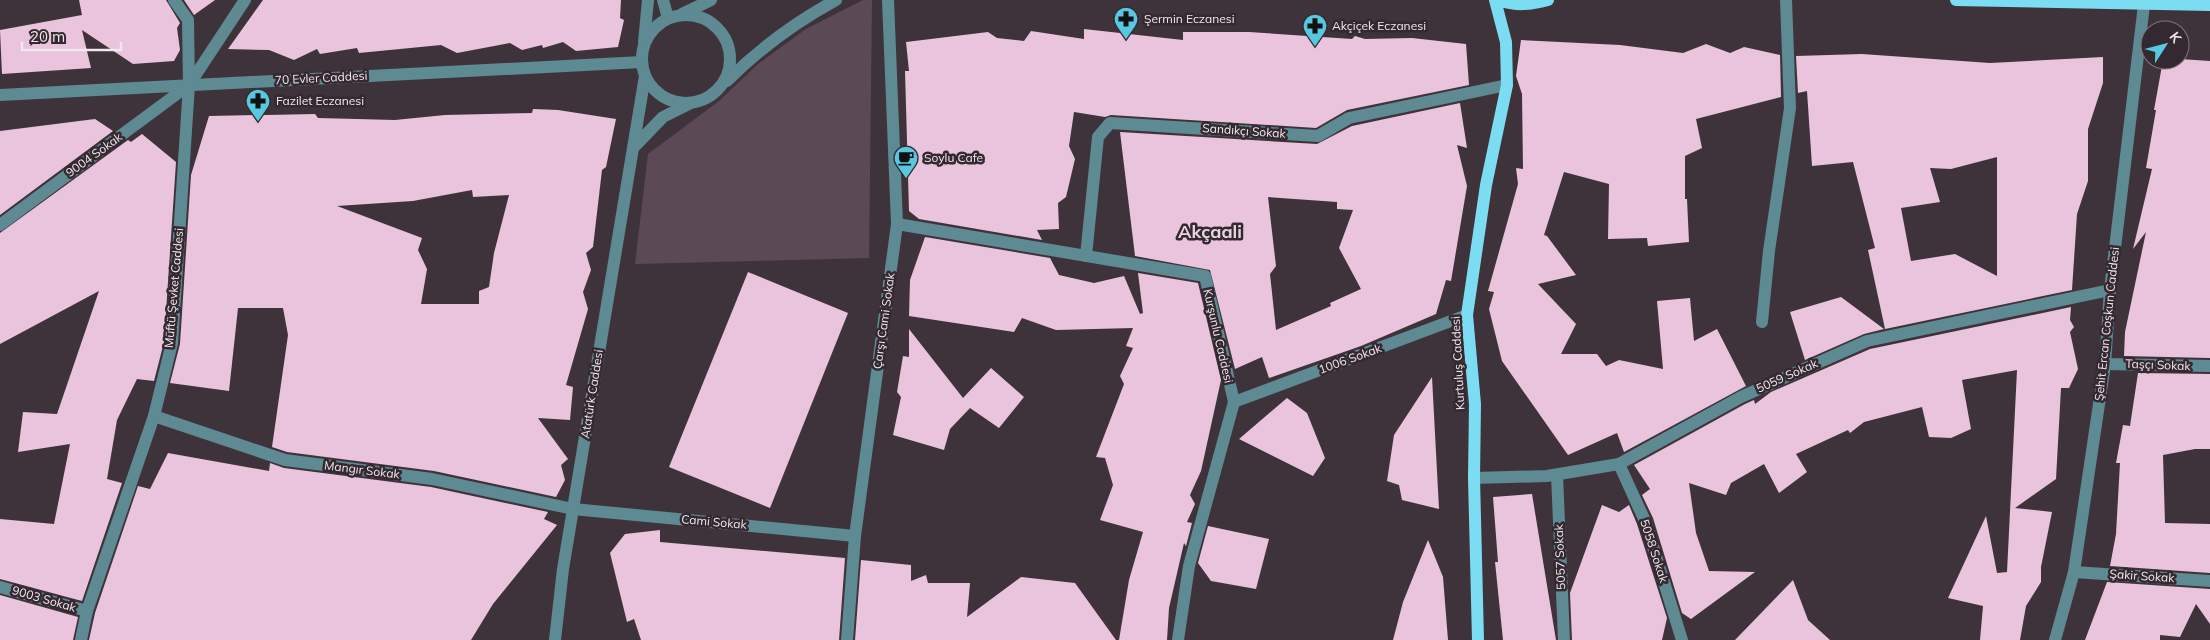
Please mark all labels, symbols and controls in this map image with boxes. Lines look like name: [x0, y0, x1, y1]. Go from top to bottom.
pharmacy icon: Şermin Eczanesi: [1113, 6, 1139, 40]
place label: Şermin Eczanesi: [1144, 11, 1235, 26]
pharmacy icon: Akçiçek Eczanesi: [1302, 13, 1328, 47]
place label: Akçiçek Eczanesi: [1332, 18, 1426, 33]
scale bar: [22, 20, 121, 52]
north arrow: [2140, 20, 2190, 70]
text: 20 m: [30, 27, 65, 46]
text: K: [2165, 28, 2186, 47]
street label: 70 Evler Caddesi: [274, 68, 368, 87]
pharmacy icon: Fazilet Eczanesi: [245, 88, 271, 122]
place label: Fazilet Eczanesi: [276, 93, 364, 108]
street label: Sandıkçı Sokak: [1202, 120, 1287, 141]
street label: 9004 Sokak: [63, 129, 125, 180]
cafe icon: Soylu Cafe: [893, 145, 919, 179]
place label: Soylu Cafe: [924, 150, 983, 165]
district label: Akçaali: [1178, 220, 1242, 243]
street label: Müftü Şevket Caddesi: [161, 227, 186, 349]
street label: Şehit Ercan Coşkun Caddesi: [2091, 246, 2122, 402]
street label: Çarşı Cami Sokak: [869, 271, 898, 370]
street label: Kurşunlu Caddesi: [1200, 287, 1237, 385]
street label: Kurtuluş Caddesi: [1448, 316, 1467, 410]
street label: 1006 Sokak: [1316, 340, 1384, 377]
street label: Atatürk Caddesi: [577, 348, 606, 439]
street label: 5059 Sokak: [1754, 355, 1821, 396]
street label: Taşçı Sokak: [2125, 356, 2192, 373]
street label: Mangır Sokak: [323, 457, 401, 482]
street label: Cami Sokak: [681, 511, 748, 532]
street label: 5058 Sokak: [1637, 517, 1672, 585]
street label: 5057 Sokak: [1551, 523, 1568, 590]
street label: Şakir Sokak: [2109, 566, 2176, 585]
street label: 9003 Sokak: [10, 582, 79, 615]

